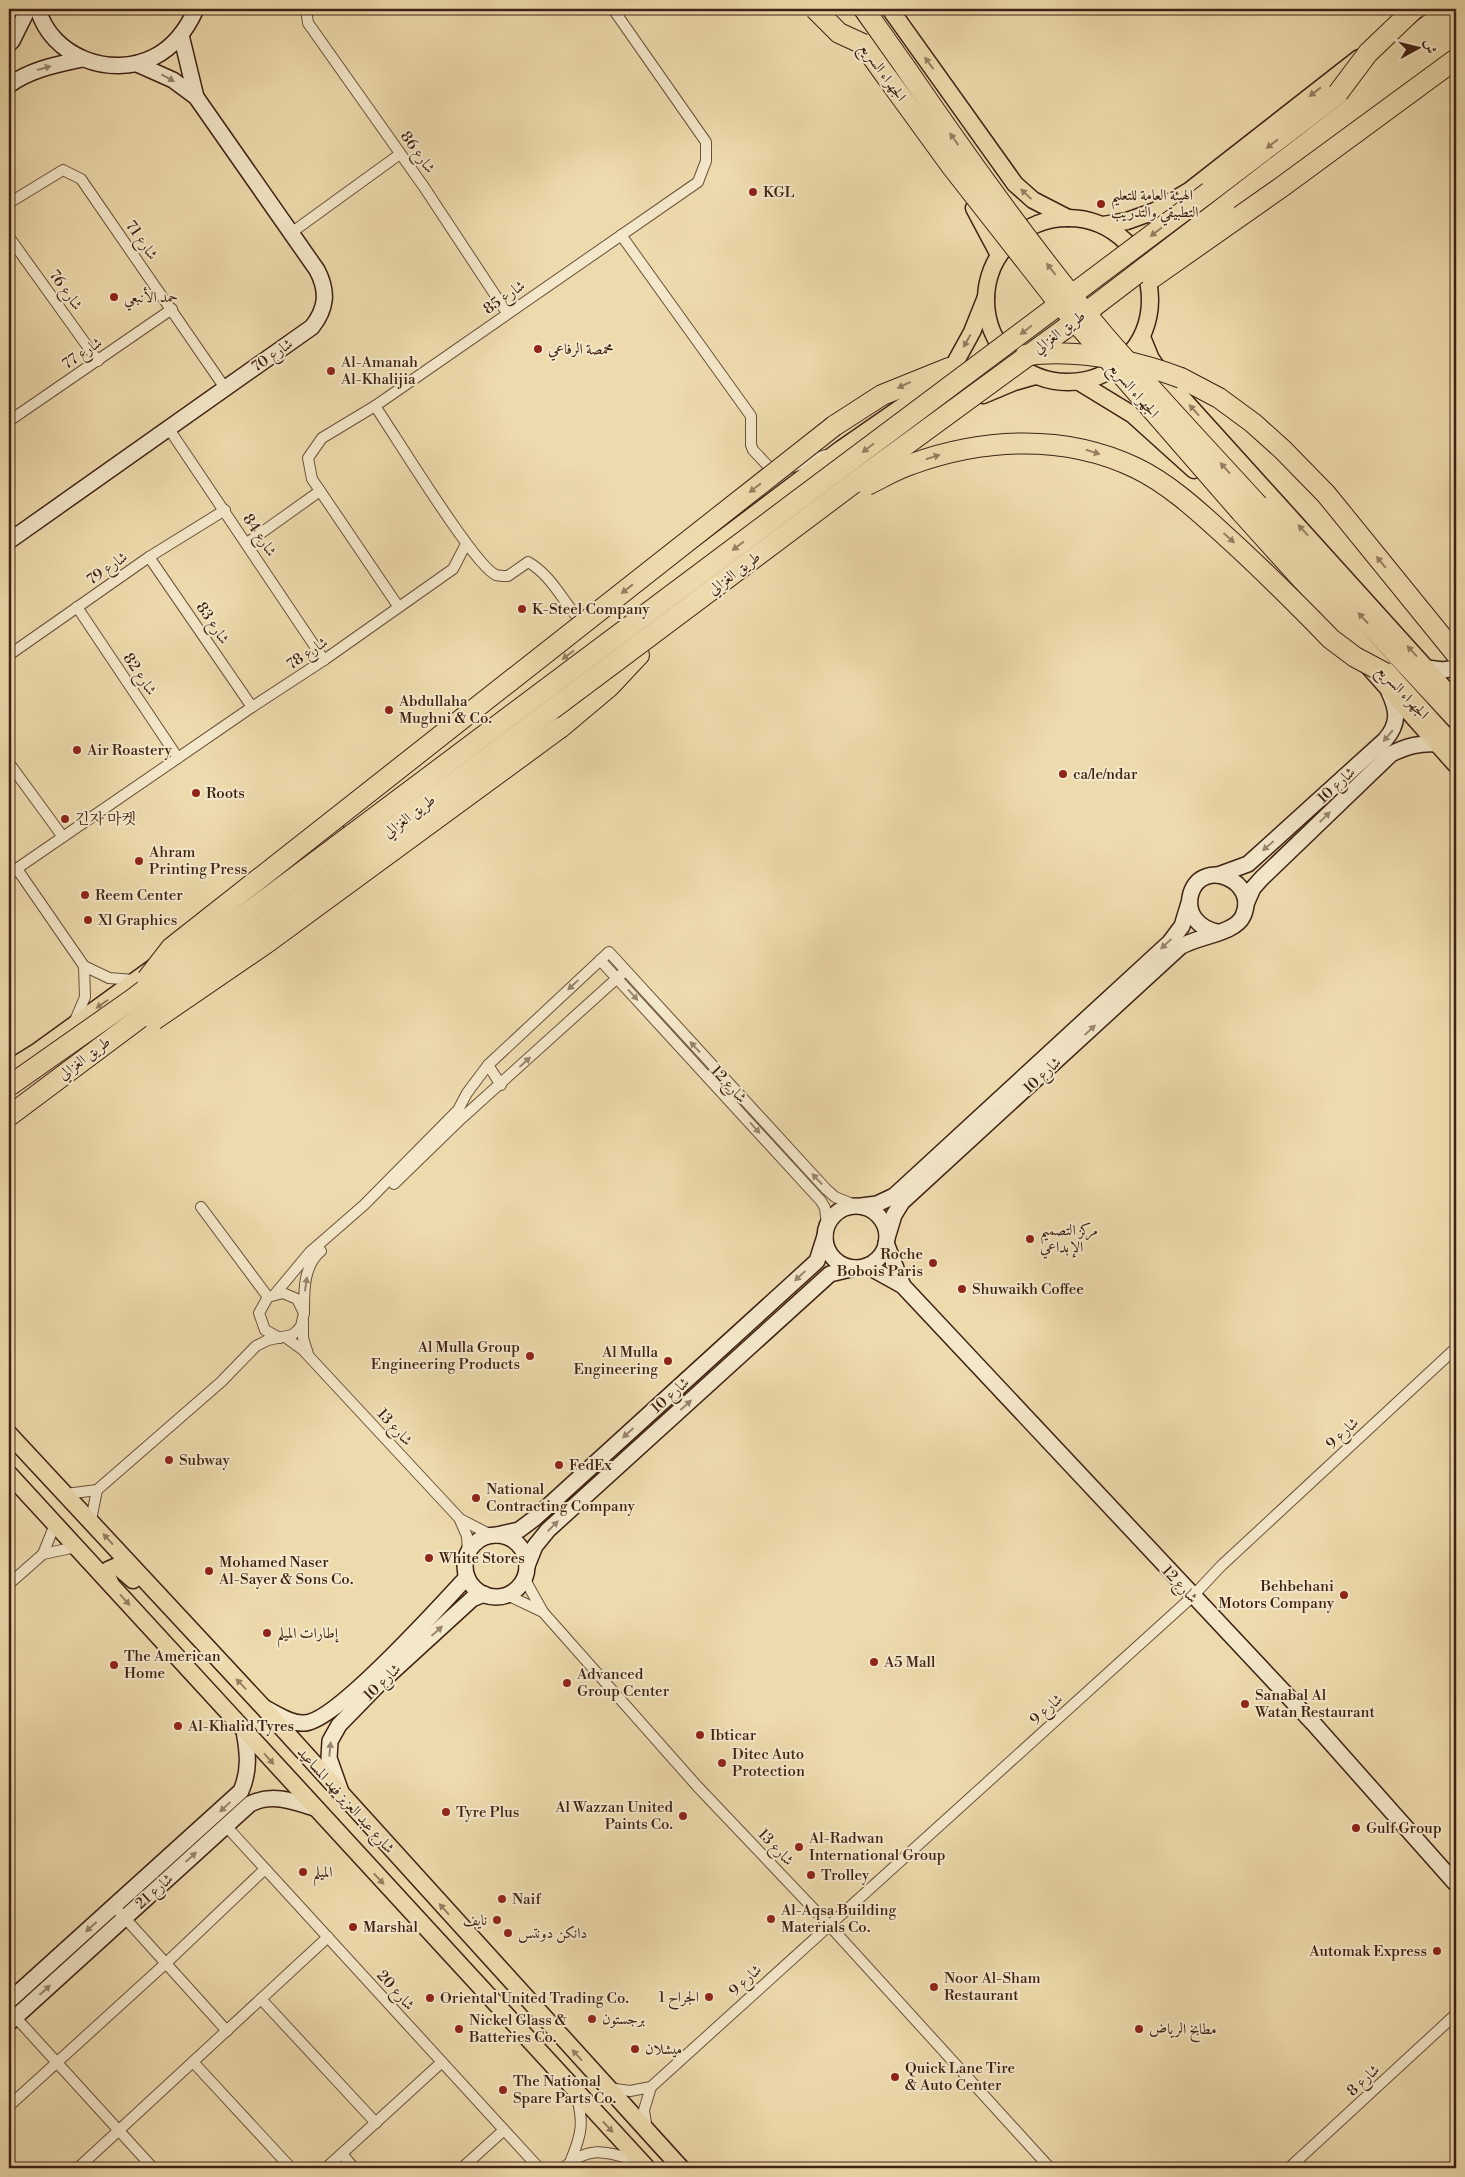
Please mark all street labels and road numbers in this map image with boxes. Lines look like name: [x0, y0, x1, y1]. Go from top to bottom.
street label: الجهراء السريع: [852, 39, 910, 108]
street label: شارع 86: [394, 128, 439, 179]
street label: شارع 71: [119, 217, 162, 265]
street label: شارع 76: [42, 266, 87, 316]
street label: شارع 85: [480, 276, 531, 321]
street label: طريق الغزالي: [1029, 306, 1091, 360]
street label: شارع 77: [59, 333, 108, 376]
street label: شارع 70: [248, 334, 298, 379]
street label: الجهراء السريع: [1101, 359, 1163, 425]
street label: شارع 84: [236, 510, 281, 562]
street label: طريق الغزالي: [704, 547, 766, 601]
street label: شارع 79: [83, 548, 133, 592]
street label: شارع 83: [189, 599, 233, 650]
street label: شارع 78: [283, 633, 333, 677]
street label: شارع 82: [116, 650, 161, 701]
street label: الجهراء السريع: [1370, 661, 1433, 726]
street label: شارع 10: [1313, 763, 1361, 810]
street label: طريق الغزالي: [379, 790, 441, 844]
street label: طريق الغزالي: [54, 1032, 116, 1086]
street label: شارع 10: [1019, 1053, 1067, 1100]
street label: شارع 12: [704, 1062, 751, 1109]
street label: شارع 10: [647, 1373, 695, 1420]
street label: شارع 13: [371, 1405, 417, 1452]
street label: شارع 9: [1322, 1413, 1365, 1456]
street label: شارع 12: [1155, 1562, 1202, 1609]
street label: شارع 10: [360, 1660, 407, 1707]
street label: شارع 9: [1026, 1690, 1069, 1731]
street label: شارع عبد العزيز فهد المساعيد: [291, 1743, 398, 1860]
street label: شارع 13: [751, 1825, 798, 1872]
street label: شارع 21: [132, 1869, 179, 1915]
street label: شارع 9: [725, 1960, 768, 2003]
street label: شارع 20: [370, 1966, 419, 2016]
street label: شارع 8: [1343, 2060, 1386, 2103]

